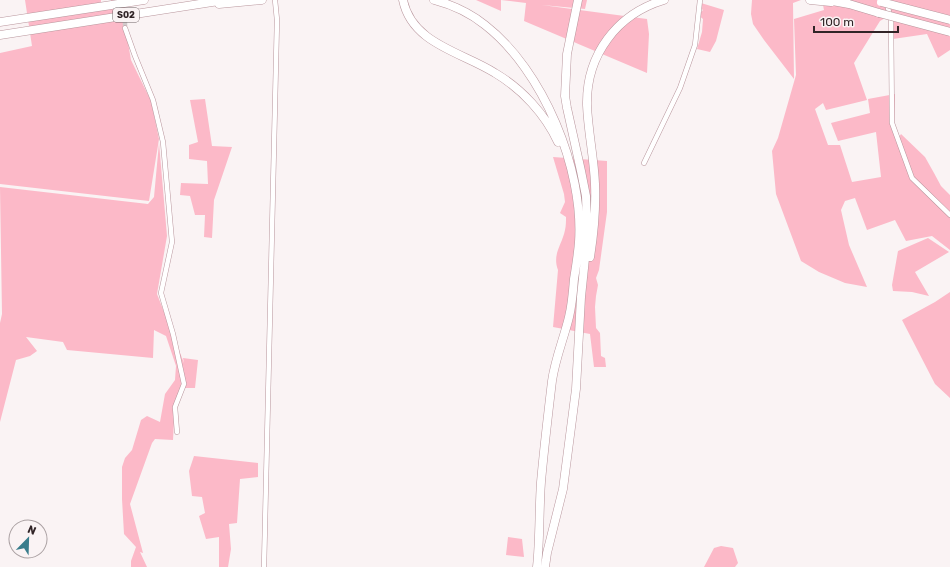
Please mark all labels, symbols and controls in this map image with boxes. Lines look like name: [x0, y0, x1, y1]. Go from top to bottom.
road number: S02: [113, 8, 139, 22]
scale bar: [814, 8, 898, 34]
text: 100 m: [820, 15, 854, 29]
north arrow: [8, 519, 48, 559]
text: N: [26, 523, 38, 538]

